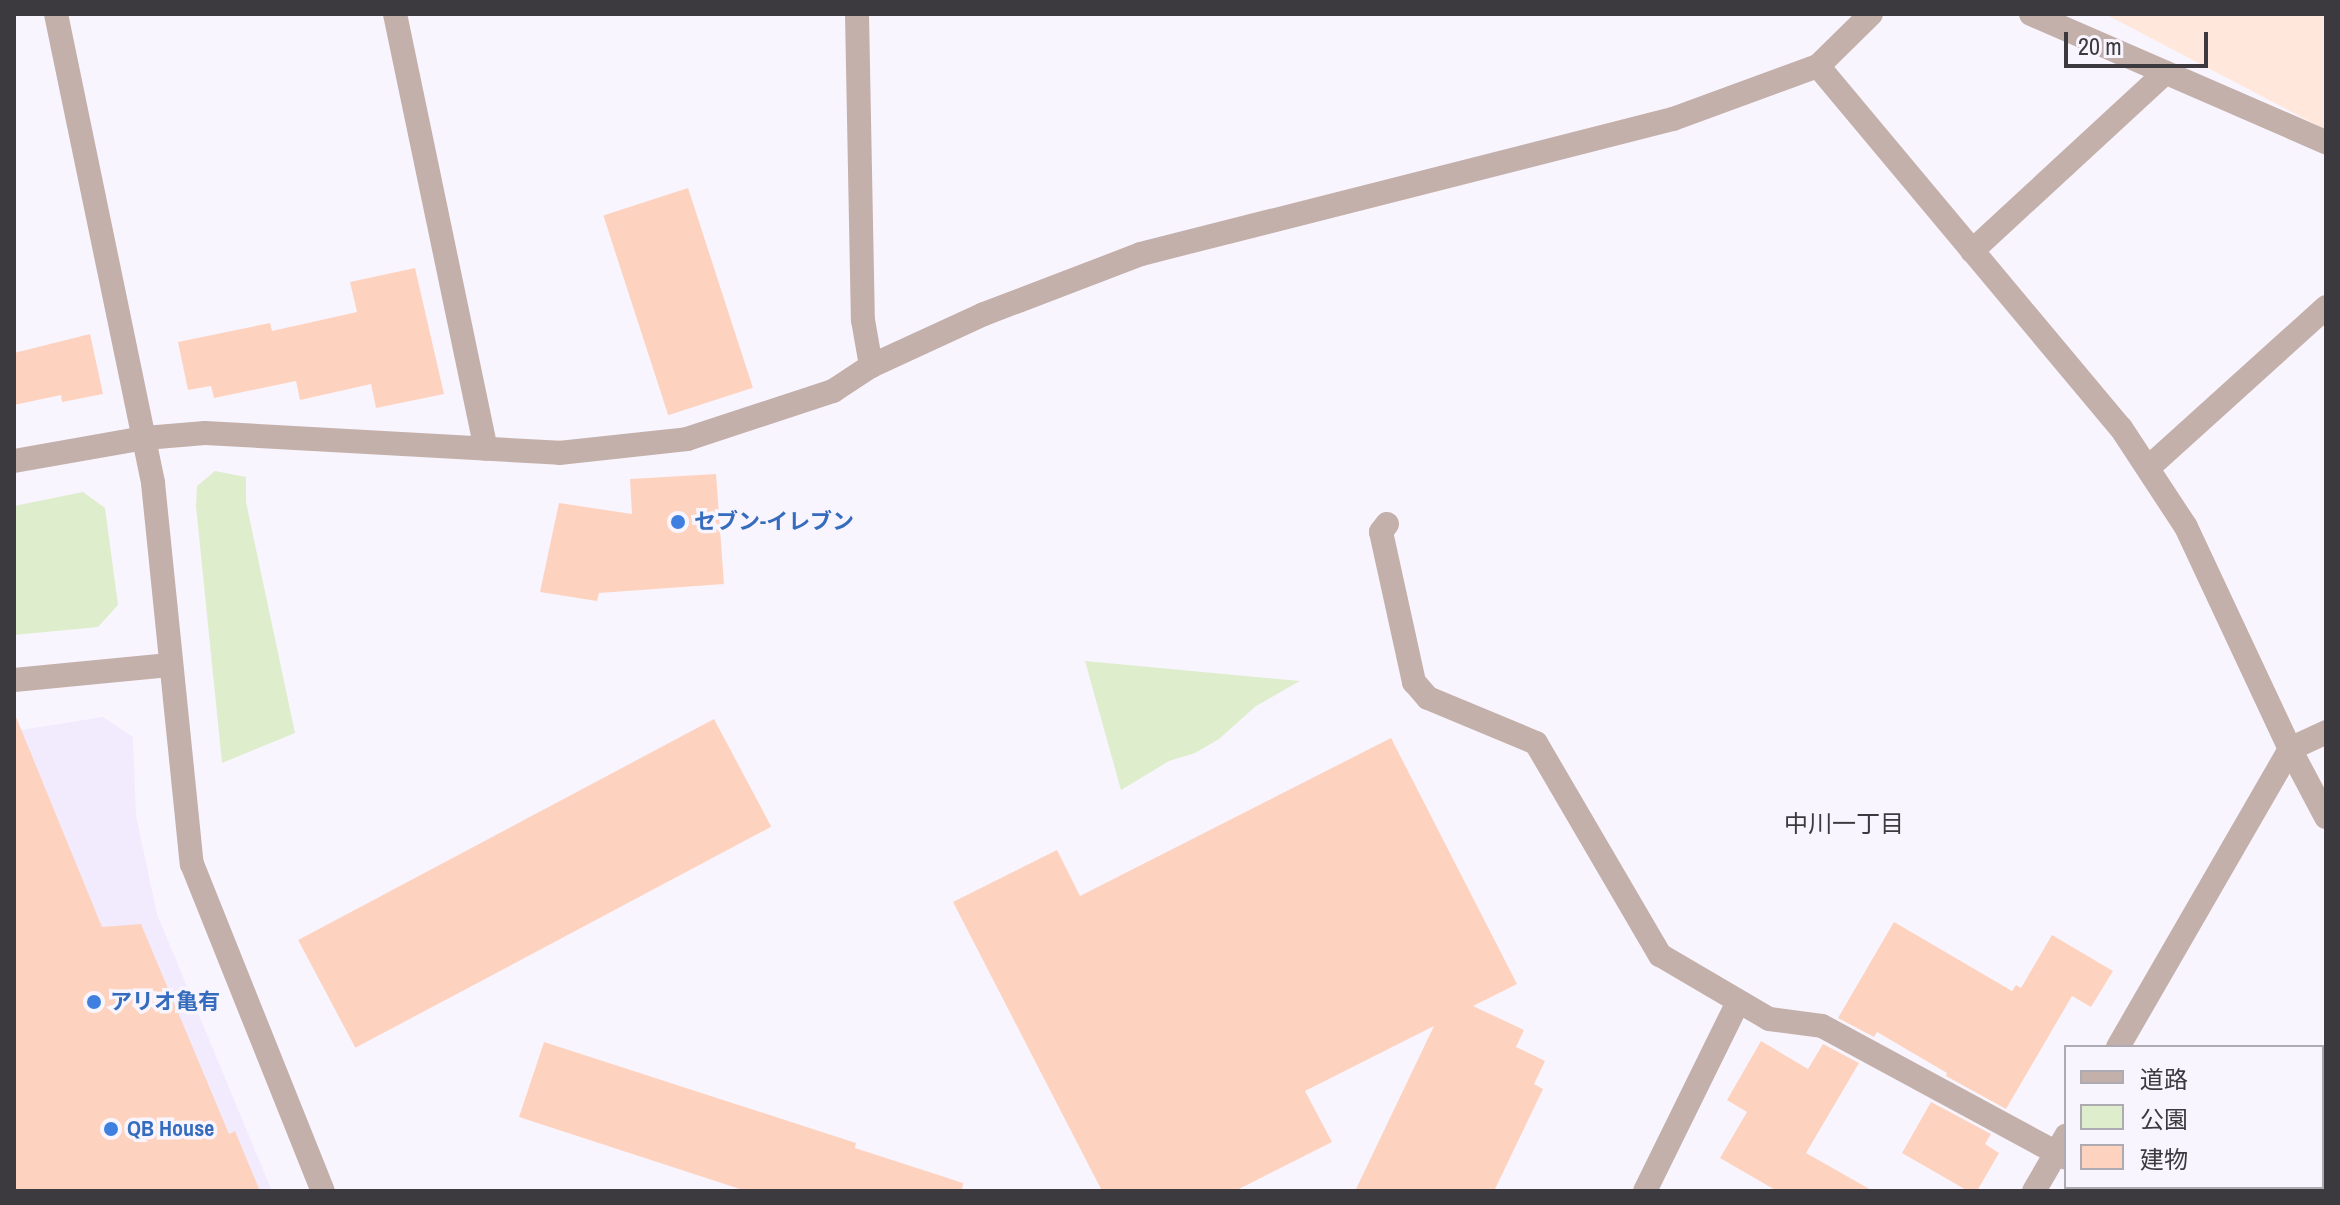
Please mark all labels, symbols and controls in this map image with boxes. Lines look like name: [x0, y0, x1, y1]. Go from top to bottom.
scale bar: [2068, 16, 2212, 66]
text: 20 m: [2078, 30, 2122, 62]
place label: セブン-イレブン: [694, 509, 854, 535]
marker: セブン-イレブン: [669, 513, 687, 531]
district label: 中川一丁目: [1784, 810, 1904, 838]
place label: アリオ亀有: [110, 989, 220, 1015]
marker: アリオ亀有: [85, 993, 103, 1011]
legend: [2064, 1045, 2324, 1189]
text: 道路: [2140, 1063, 2188, 1095]
text: 公園: [2140, 1103, 2188, 1135]
place label: QB House: [127, 1116, 214, 1142]
marker: QB House: [102, 1120, 120, 1138]
text: 建物: [2140, 1143, 2188, 1175]

